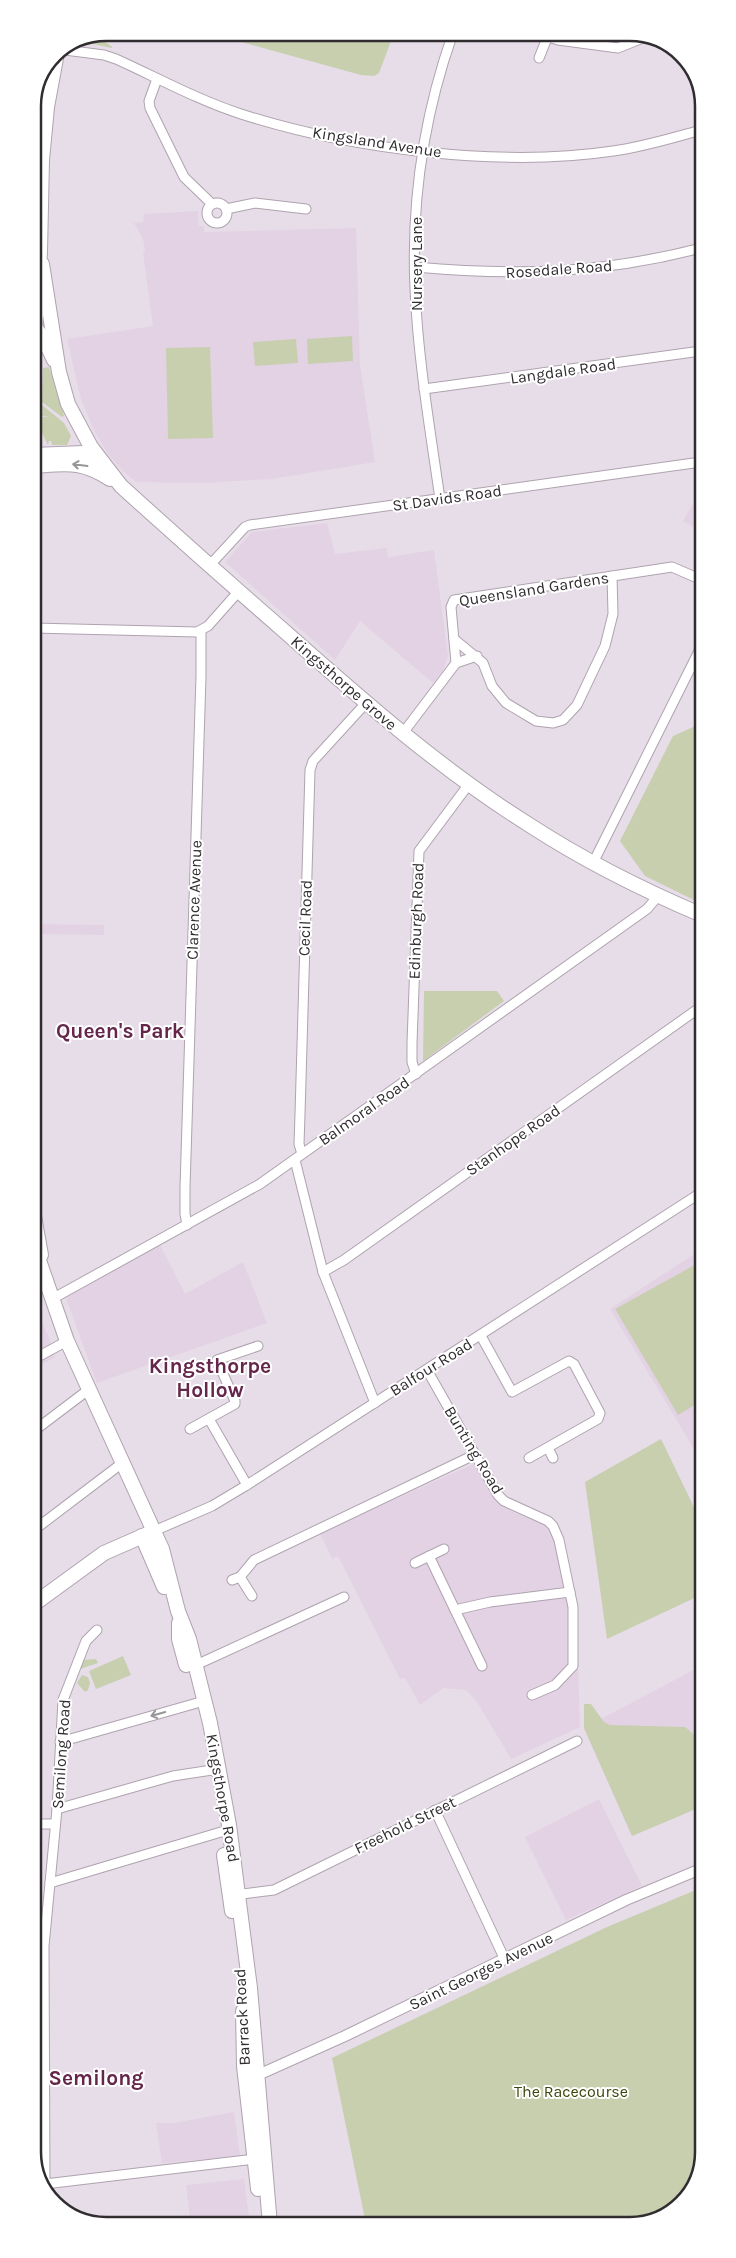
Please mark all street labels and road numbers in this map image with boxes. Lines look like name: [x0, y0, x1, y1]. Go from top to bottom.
street label: Kingsland Avenue: [311, 122, 443, 162]
street label: Nursery Lane: [407, 217, 426, 311]
street label: Rosedale Road: [505, 256, 613, 282]
street label: Langdale Road: [509, 354, 617, 388]
street label: St Davids Road: [391, 481, 503, 515]
street label: Queensland Gardens: [458, 568, 610, 610]
street label: Kingsthorpe Grove: [287, 632, 401, 734]
street label: Clarence Avenue: [182, 840, 206, 960]
street label: Edinburgh Road: [404, 862, 428, 980]
street label: Cecil Road: [294, 880, 316, 956]
street label: Balmoral Road: [315, 1073, 413, 1149]
street label: Stanhope Road: [462, 1100, 564, 1180]
street label: Balfour Road: [386, 1334, 476, 1400]
street label: Bunting Road: [440, 1403, 508, 1497]
street label: Semilong Road: [48, 1698, 74, 1810]
street label: Kingsthorpe Road: [202, 1732, 244, 1864]
street label: Freehold Street: [351, 1792, 459, 1858]
street label: Saint Georges Avenue: [406, 1928, 556, 2014]
street label: Barrack Road: [230, 1968, 254, 2066]

